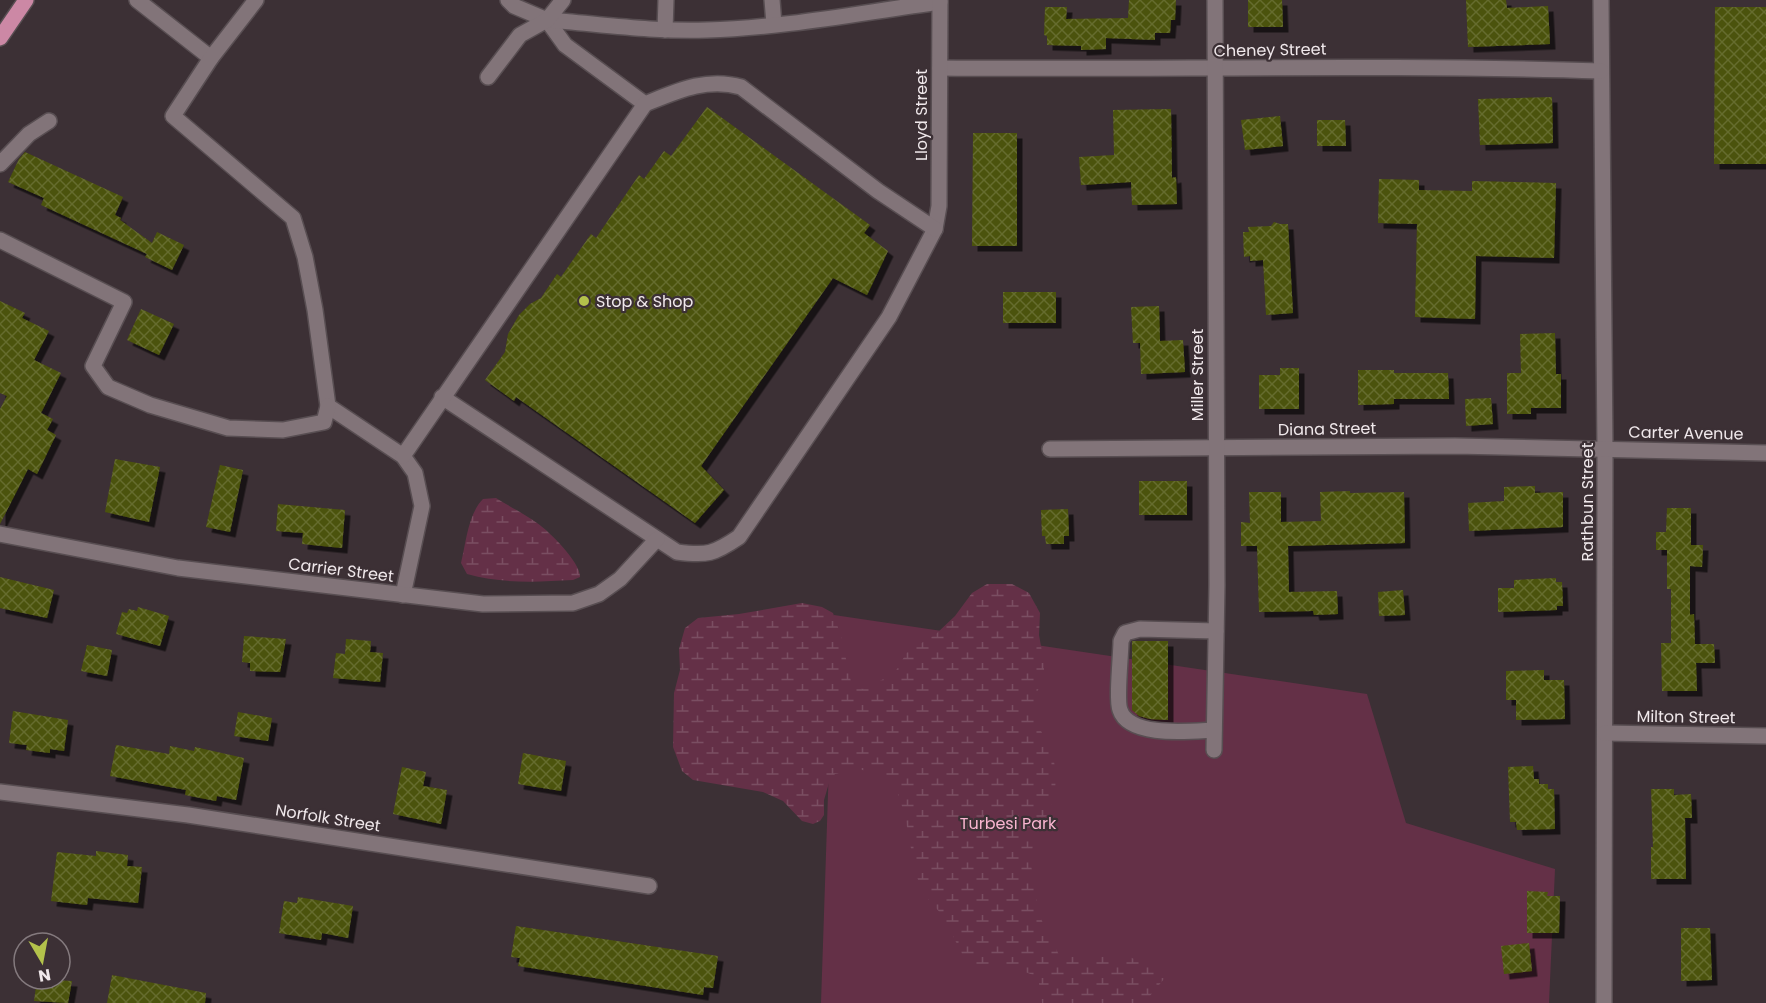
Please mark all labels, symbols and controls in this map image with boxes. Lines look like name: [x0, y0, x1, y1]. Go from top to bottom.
street label: Cheney Street: [1213, 38, 1327, 62]
street label: Lloyd Street: [910, 69, 933, 161]
place label: Stop & Shop: [596, 290, 694, 313]
marker: Stop & Shop: [577, 294, 591, 308]
street label: Miller Street: [1186, 329, 1209, 421]
street label: Diana Street: [1278, 417, 1376, 441]
street label: Carter Avenue: [1628, 420, 1744, 446]
street label: Rathbun Street: [1576, 442, 1599, 562]
street label: Carrier Street: [287, 552, 395, 588]
street label: Milton Street: [1636, 705, 1736, 729]
street label: Norfolk Street: [274, 798, 382, 838]
park label: Turbesi Park: [960, 812, 1057, 835]
north arrow: [12, 931, 72, 991]
text: N: [37, 963, 52, 988]

